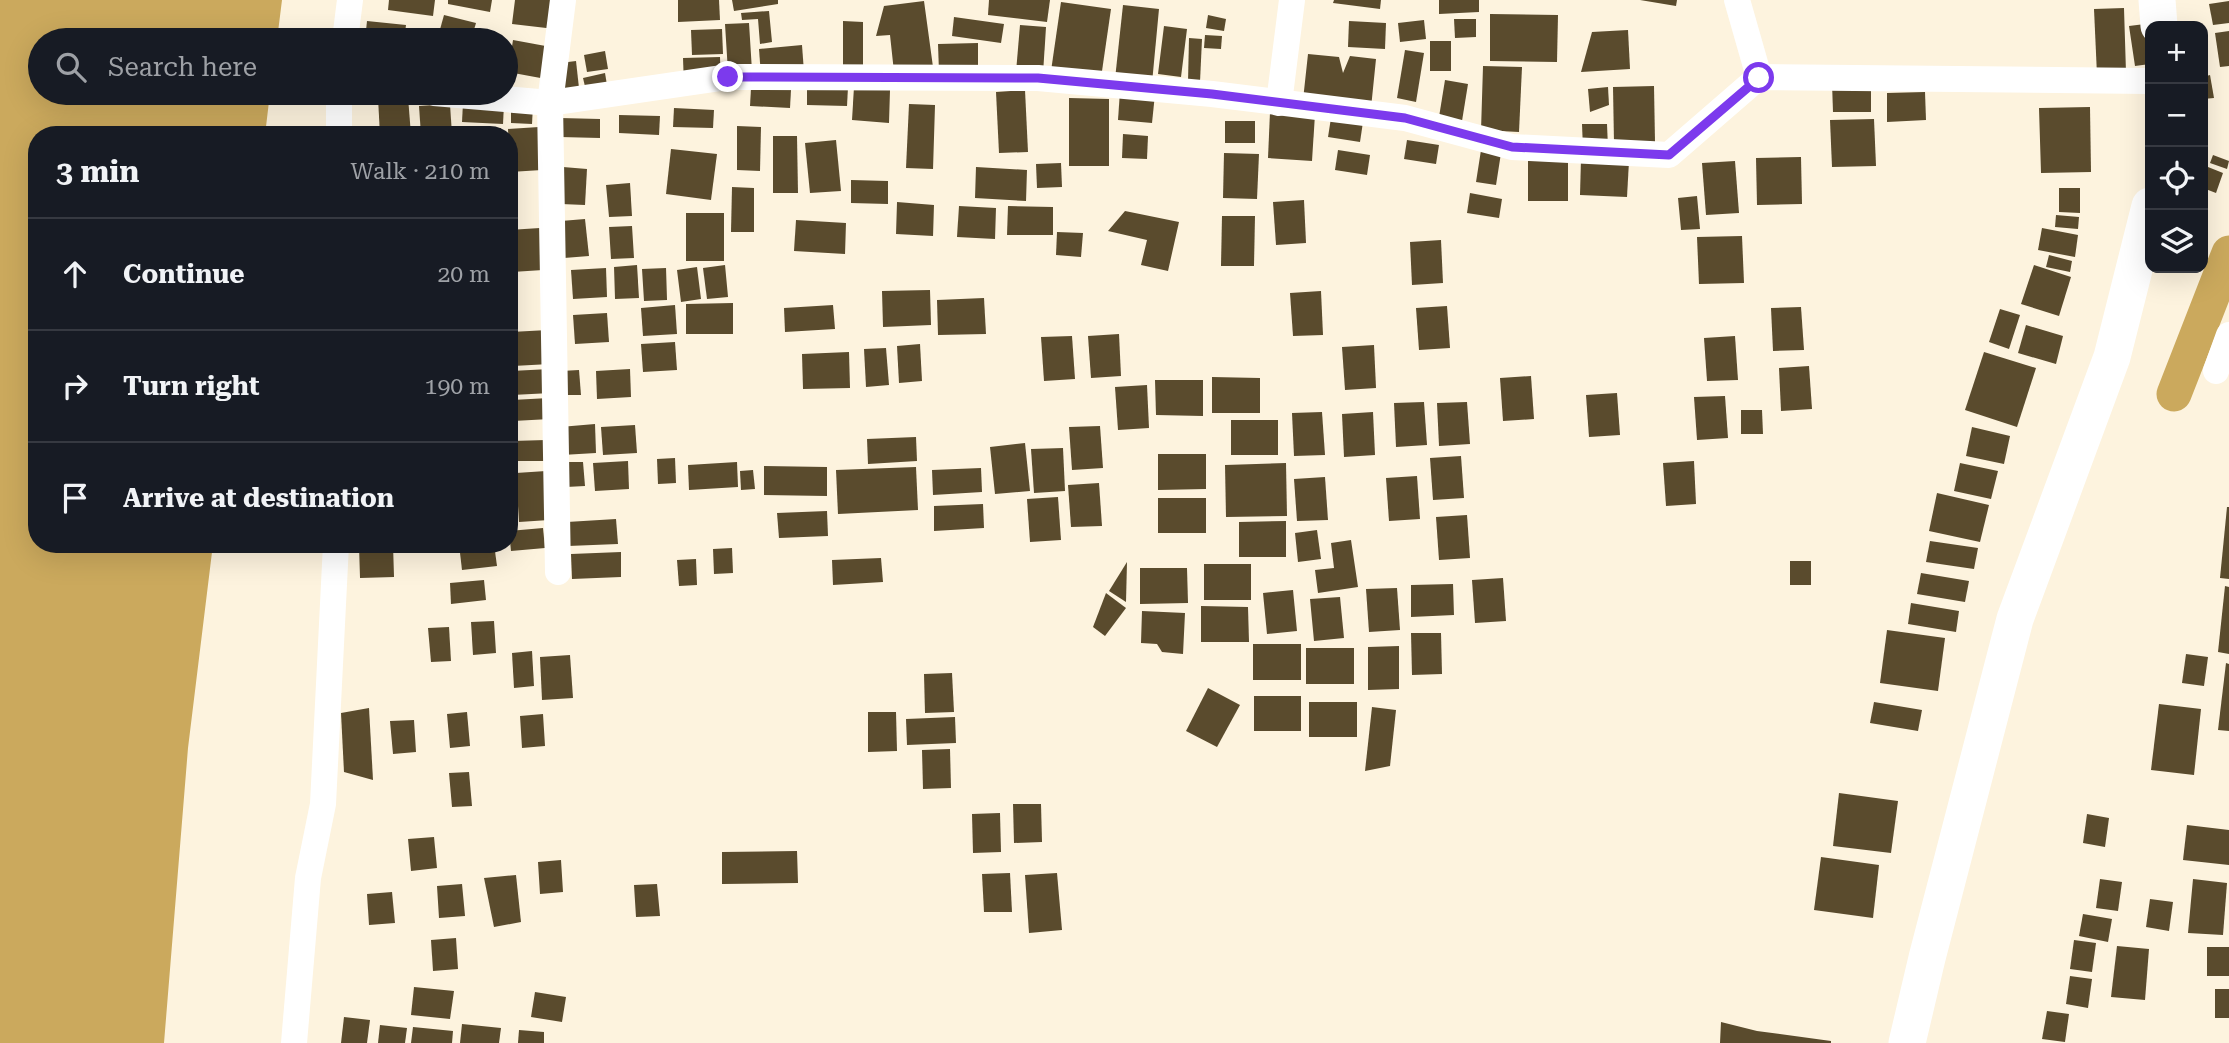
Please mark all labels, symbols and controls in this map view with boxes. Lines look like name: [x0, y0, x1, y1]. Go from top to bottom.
map controls: [2145, 21, 2208, 273]
button: +: [2145, 21, 2208, 84]
search box: [28, 28, 518, 105]
icon: search: [52, 48, 90, 86]
text: Search here: [108, 52, 257, 82]
route end: [712, 61, 743, 92]
route start: [1743, 62, 1774, 93]
button: −: [2145, 84, 2208, 147]
button: locate: [2145, 147, 2208, 210]
text: 3 min: [56, 154, 139, 189]
text: Walk · 210 m: [351, 158, 490, 185]
button: layers: [2145, 210, 2208, 273]
icon: ahead: [56, 255, 94, 293]
text: Continue: [123, 259, 245, 289]
text: 20 m: [437, 261, 490, 288]
icon: right: [56, 367, 94, 405]
text: Turn right: [123, 371, 259, 401]
text: 190 m: [425, 373, 490, 400]
icon: arrive: [56, 479, 94, 517]
text: Arrive at destination: [123, 483, 394, 513]

